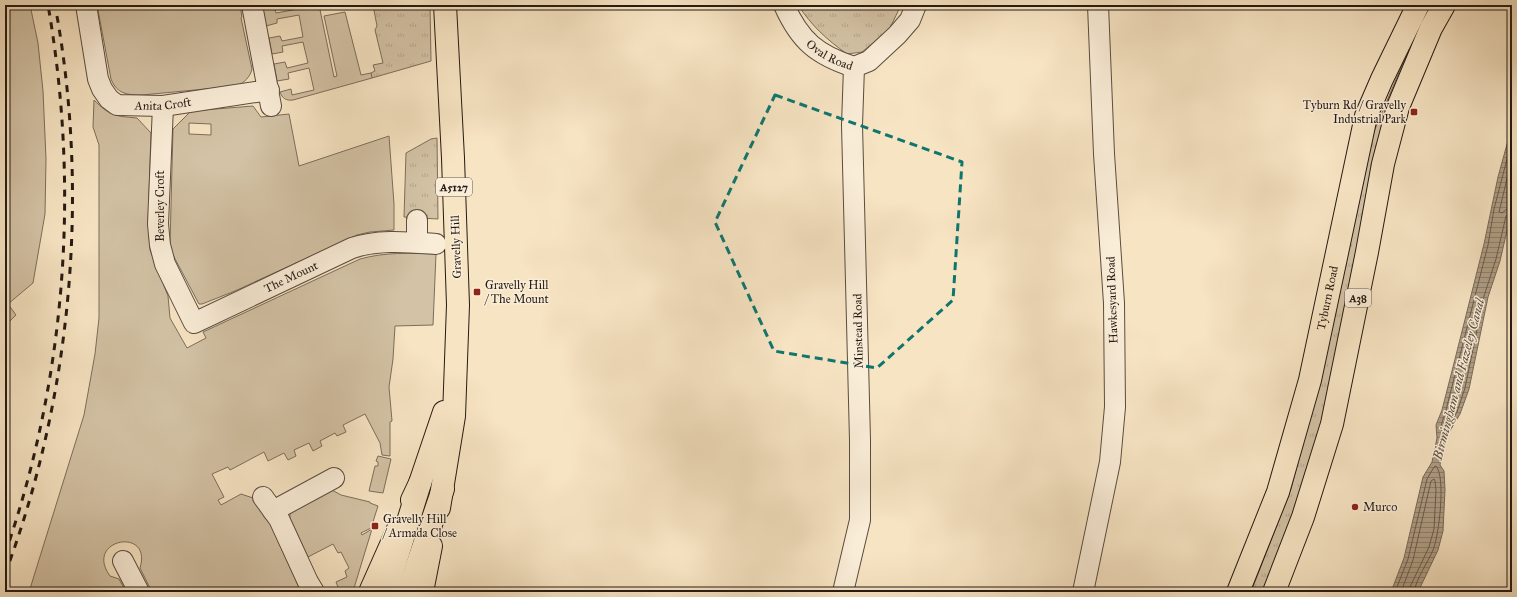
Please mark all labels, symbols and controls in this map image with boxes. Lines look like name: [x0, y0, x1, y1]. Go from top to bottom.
street label: Oval Road: [803, 37, 855, 73]
street label: Anita Croft: [134, 95, 193, 113]
place label: Tyburn Rd / Gravelly Industrial Park: [1303, 98, 1406, 126]
marker: Tyburn Rd / Gravelly Industrial Park: [1409, 107, 1419, 117]
street label: Beverley Croft: [153, 170, 167, 242]
road number: A5127: [436, 178, 472, 196]
street label: Gravelly Hill: [448, 214, 464, 279]
street label: Hawkesyard Road: [1103, 256, 1121, 344]
street label: The Mount: [262, 258, 321, 296]
street label: Tyburn Road: [1314, 265, 1341, 331]
place label: Gravelly Hill / The Mount: [484, 278, 549, 306]
marker: Gravelly Hill / The Mount: [472, 287, 482, 297]
road number: A38: [1345, 289, 1371, 307]
street label: Minstead Road: [850, 293, 866, 369]
water label: Birmingham and Fazeley Canal: [1429, 296, 1489, 462]
place label: Murco: [1363, 500, 1397, 514]
marker: Murco: [1350, 502, 1360, 512]
place label: Gravelly Hill / Armada Close: [382, 512, 457, 540]
marker: Gravelly Hill / Armada Close: [370, 521, 380, 531]

